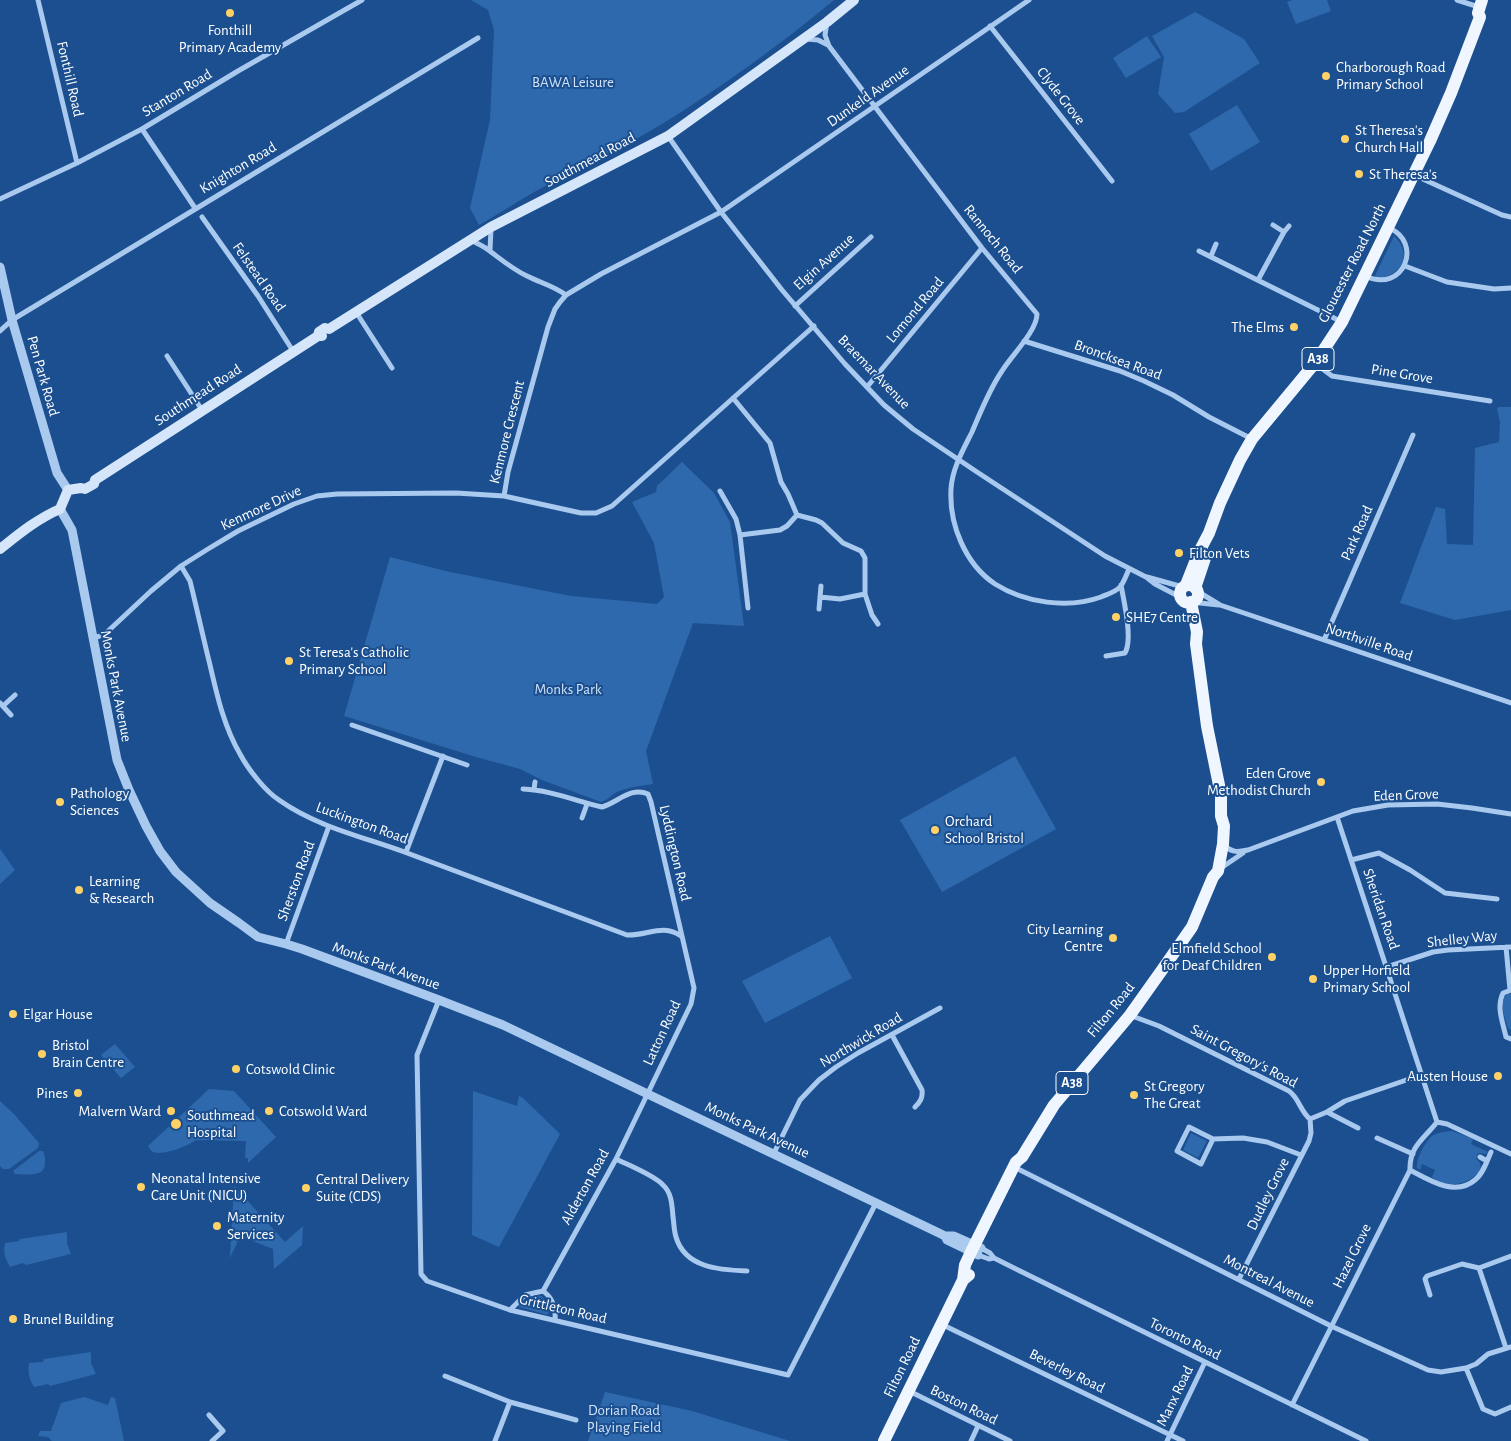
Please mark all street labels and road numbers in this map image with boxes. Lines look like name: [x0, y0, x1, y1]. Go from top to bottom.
street label: Fonthill Road: [53, 40, 87, 118]
street label: Dunkeld Avenue: [823, 61, 913, 131]
street label: Clyde Grove: [1033, 63, 1089, 129]
street label: Stanton Road: [139, 65, 215, 121]
street label: Southmead Road: [542, 129, 638, 191]
street label: Knighton Road: [196, 138, 280, 198]
street label: Gloucester Road North: [1314, 200, 1390, 326]
street label: Rannoch Road: [960, 201, 1026, 277]
street label: Elgin Avenue: [790, 230, 858, 294]
street label: Felstead Road: [229, 239, 289, 315]
street label: Lomond Road: [882, 273, 948, 347]
street label: Braemar Avenue: [834, 331, 914, 413]
street label: Pen Park Road: [23, 334, 63, 418]
street label: Broncksea Road: [1072, 336, 1164, 384]
road number: A38: [1302, 348, 1334, 370]
street label: Southmead Road: [151, 360, 245, 430]
street label: Pine Grove: [1370, 360, 1434, 388]
street label: Kenmore Crescent: [485, 378, 529, 486]
street label: Kenmore Drive: [218, 481, 304, 535]
street label: Park Road: [1337, 503, 1377, 563]
street label: Northville Road: [1323, 619, 1415, 665]
street label: Monks Park Avenue: [96, 629, 136, 743]
street label: Eden Grove: [1373, 785, 1439, 805]
street label: Luckington Road: [313, 798, 411, 848]
street label: Lyddington Road: [655, 803, 695, 903]
street label: Sherston Road: [273, 839, 319, 923]
street label: Sheridan Road: [1359, 866, 1403, 952]
street label: Shelley Way: [1426, 926, 1498, 952]
street label: Monks Park Avenue: [330, 938, 442, 994]
street label: Filton Road: [1083, 979, 1139, 1041]
street label: Latton Road: [639, 998, 685, 1068]
street label: Northwick Road: [817, 1008, 905, 1072]
street label: Saint Gregory's Road: [1187, 1020, 1301, 1092]
road number: A38: [1056, 1072, 1088, 1094]
street label: Monks Park Avenue: [702, 1098, 812, 1162]
street label: Alderton Road: [557, 1146, 613, 1228]
street label: Dudley Grove: [1243, 1155, 1293, 1233]
street label: Hazel Grove: [1329, 1221, 1375, 1291]
street label: Montreal Avenue: [1220, 1250, 1318, 1312]
street label: Grittleton Road: [518, 1290, 608, 1328]
street label: Toronto Road: [1146, 1314, 1224, 1364]
street label: Filton Road: [880, 1334, 924, 1400]
street label: Beverley Road: [1026, 1345, 1108, 1397]
street label: Manx Road: [1153, 1363, 1197, 1429]
street label: Boston Road: [927, 1381, 1001, 1429]

